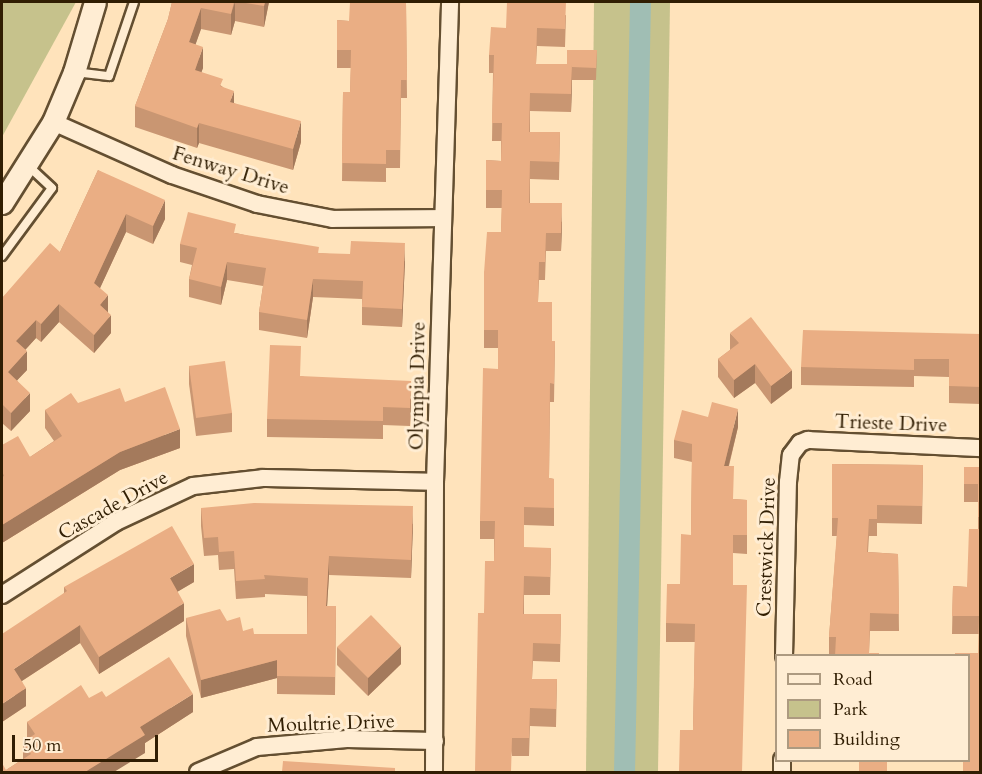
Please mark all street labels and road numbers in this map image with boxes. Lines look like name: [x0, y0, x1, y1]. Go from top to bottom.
street label: Fenway Drive: [170, 141, 292, 199]
street label: Olympia Drive: [404, 322, 430, 450]
street label: Trieste Drive: [834, 409, 948, 437]
street label: Cascade Drive: [54, 465, 172, 545]
street label: Crestwick Drive: [752, 477, 780, 617]
street label: Moultrie Drive: [267, 709, 395, 737]

